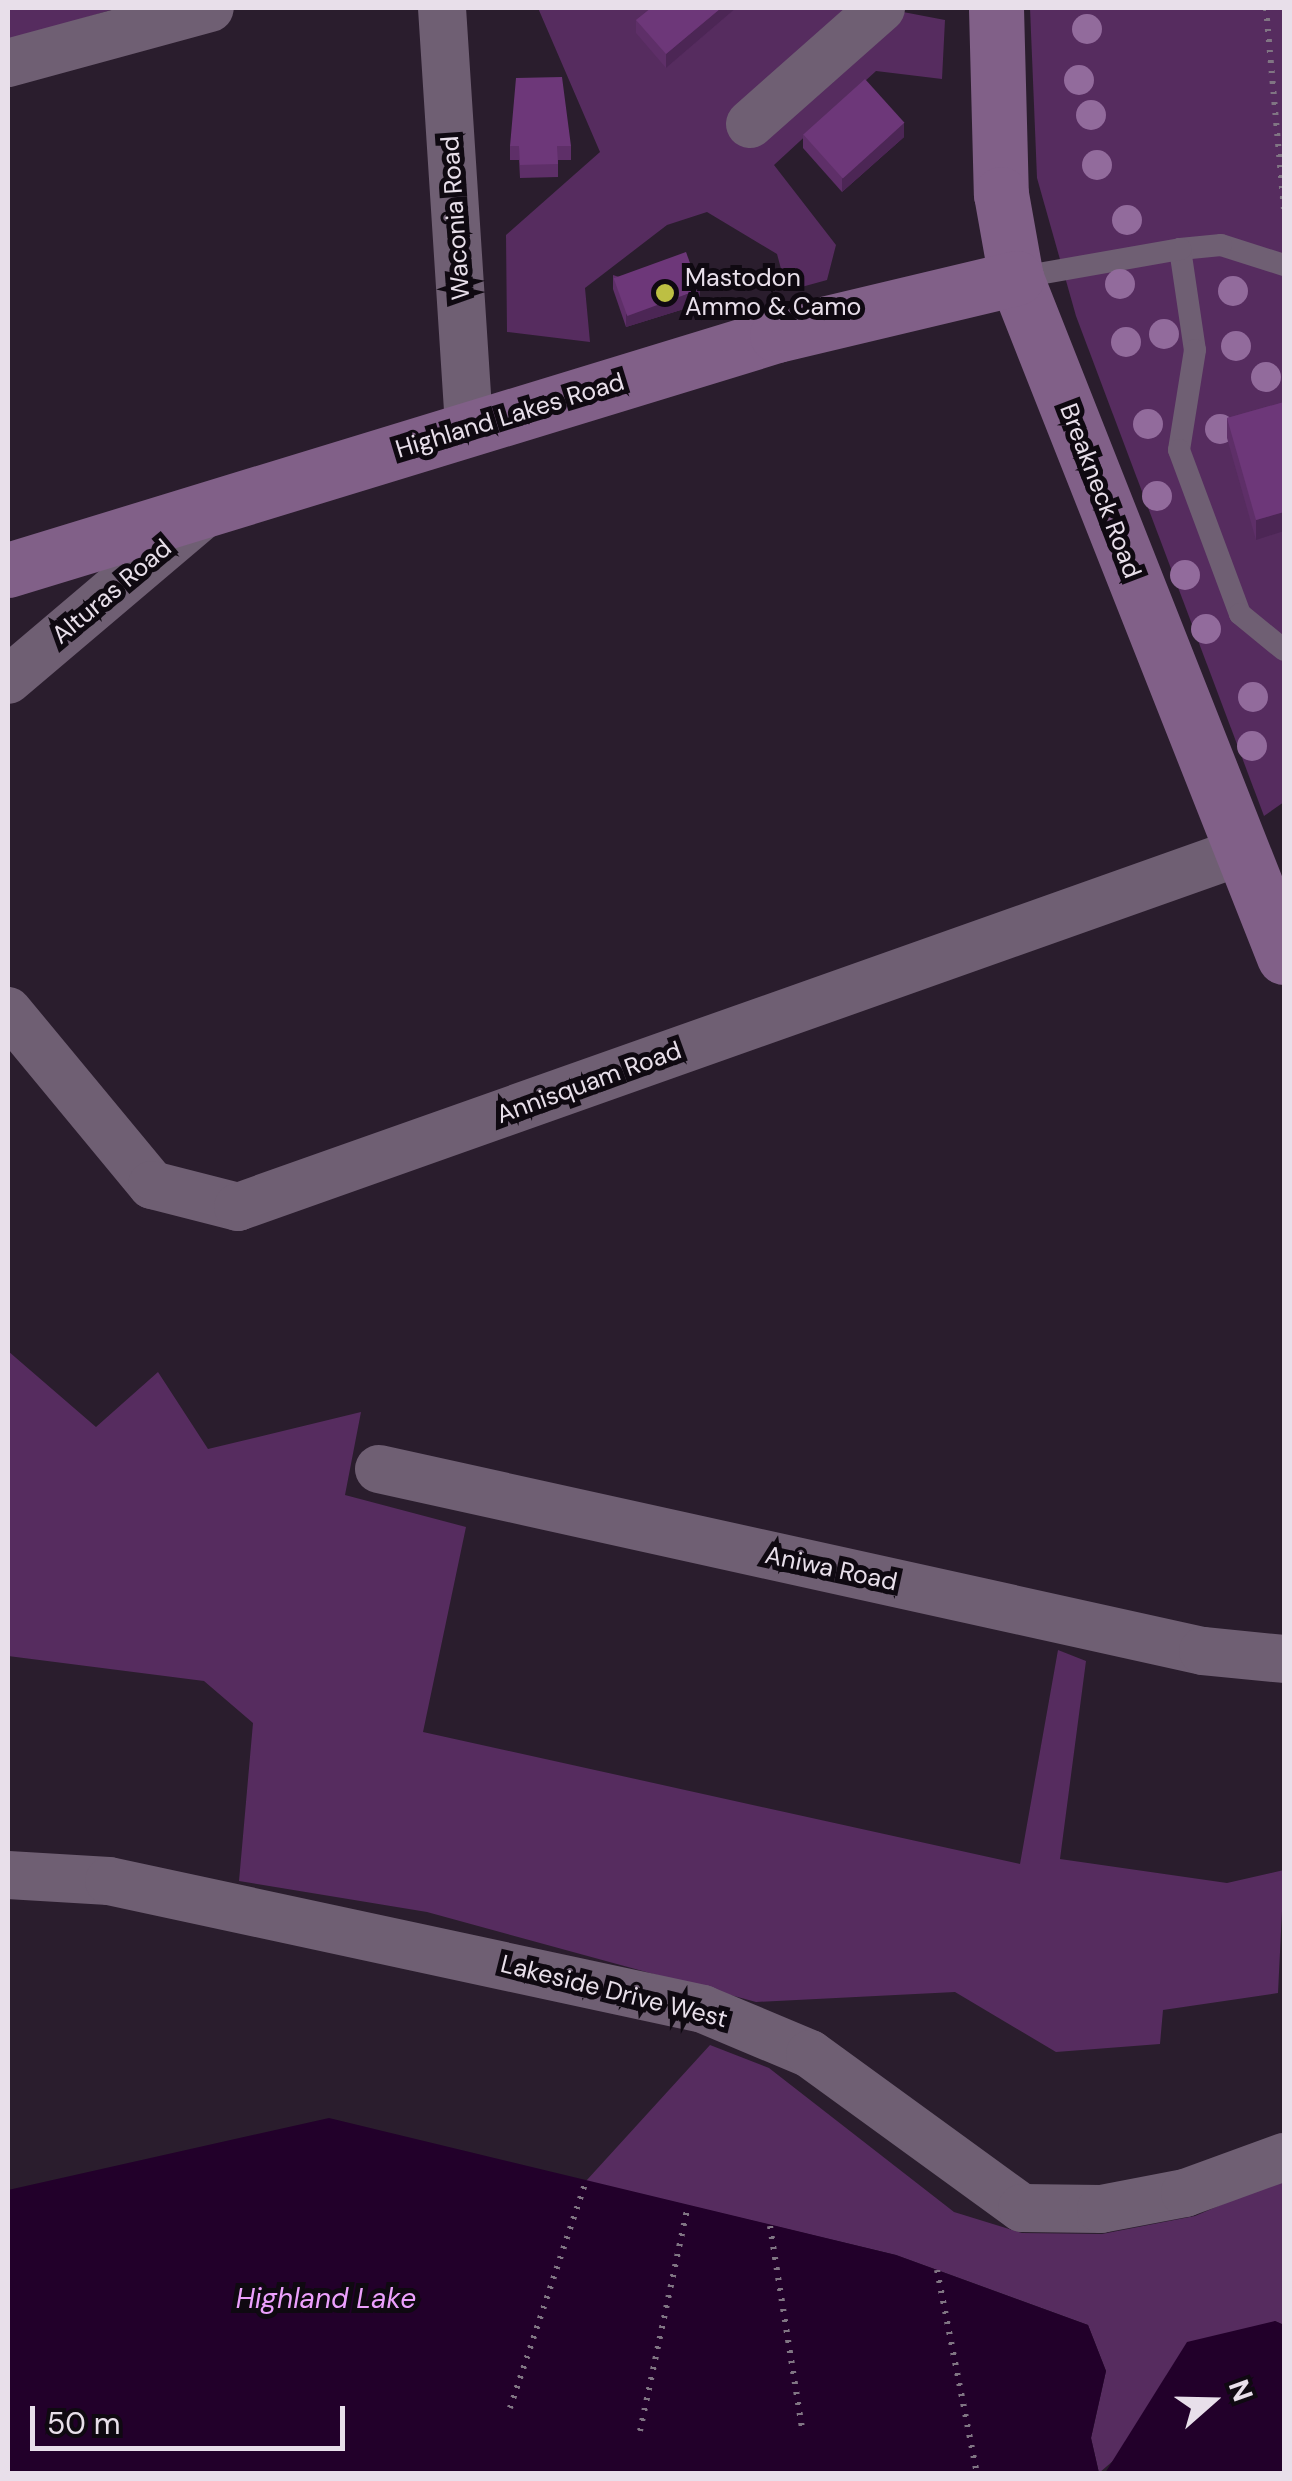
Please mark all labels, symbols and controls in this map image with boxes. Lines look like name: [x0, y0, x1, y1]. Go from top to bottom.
street label: Waconia Road: [435, 135, 477, 301]
place label: Mastodon Ammo & Camo: [685, 264, 861, 323]
marker: Mastodon Ammo & Camo: [654, 282, 676, 304]
street label: Highland Lakes Road: [392, 367, 628, 465]
street label: Breakneck Road: [1053, 399, 1147, 583]
street label: Alturas Road: [46, 533, 178, 651]
street label: Annisquam Road: [492, 1036, 686, 1130]
street label: Aniwa Road: [762, 1540, 900, 1598]
street label: Lakeside Drive West: [498, 1949, 730, 2035]
water label: Highland Lake: [236, 2282, 416, 2316]
north arrow: [1162, 2351, 1262, 2451]
text: N: [1220, 2375, 1262, 2406]
scale bar: [35, 2386, 350, 2448]
text: 50 m: [47, 2404, 121, 2443]

